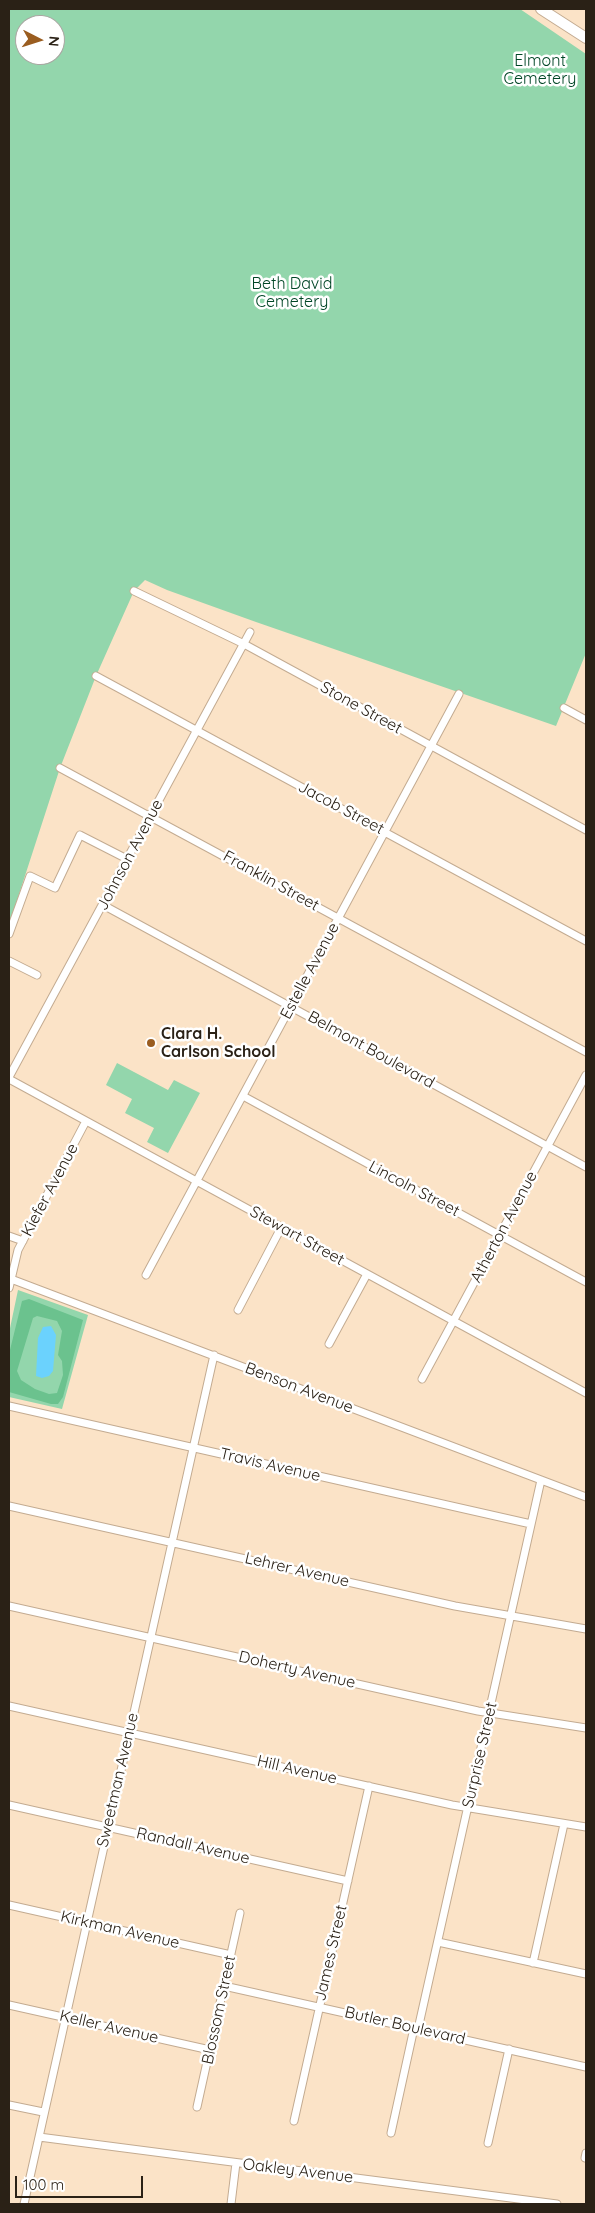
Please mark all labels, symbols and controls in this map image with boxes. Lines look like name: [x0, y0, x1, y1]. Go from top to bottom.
north arrow: [15, 15, 65, 65]
text: N: [45, 35, 63, 47]
park label: Elmont Cemetery: [504, 51, 576, 89]
park label: Beth David Cemetery: [252, 274, 332, 312]
street label: Stone Street: [317, 678, 405, 738]
street label: Jacob Street: [295, 777, 387, 839]
street label: Johnson Avenue: [93, 796, 167, 914]
street label: Franklin Street: [220, 847, 322, 915]
street label: Estelle Avenue: [277, 920, 343, 1022]
street label: Belmont Boulevard: [304, 1007, 438, 1093]
place label: Clara H. Carlson School: [161, 1024, 276, 1062]
marker: Clara H. Carlson School: [145, 1037, 157, 1049]
street label: Kiefer Avenue: [17, 1140, 83, 1240]
street label: Lincoln Street: [365, 1157, 463, 1221]
street label: Atherton Avenue: [467, 1168, 541, 1286]
street label: Stewart Street: [246, 1202, 348, 1270]
street label: Benson Avenue: [242, 1359, 356, 1417]
street label: Travis Avenue: [218, 1444, 322, 1486]
street label: Lehrer Avenue: [243, 1549, 351, 1591]
street label: Doherty Avenue: [237, 1647, 357, 1693]
street label: Surprise Street: [458, 1700, 502, 1810]
street label: Sweetman Avenue: [93, 1711, 143, 1849]
street label: Hill Avenue: [255, 1751, 339, 1789]
street label: Randall Avenue: [135, 1824, 251, 1868]
street label: James Street: [311, 1903, 351, 2003]
street label: Kirkman Avenue: [59, 1907, 181, 1953]
street label: Blossom Street: [198, 1954, 240, 2066]
street label: Butler Boulevard: [343, 2003, 467, 2049]
street label: Keller Avenue: [58, 2006, 160, 2048]
street label: Oakley Avenue: [242, 2155, 354, 2187]
scale bar: [18, 2166, 145, 2198]
text: 100 m: [23, 2175, 64, 2194]

